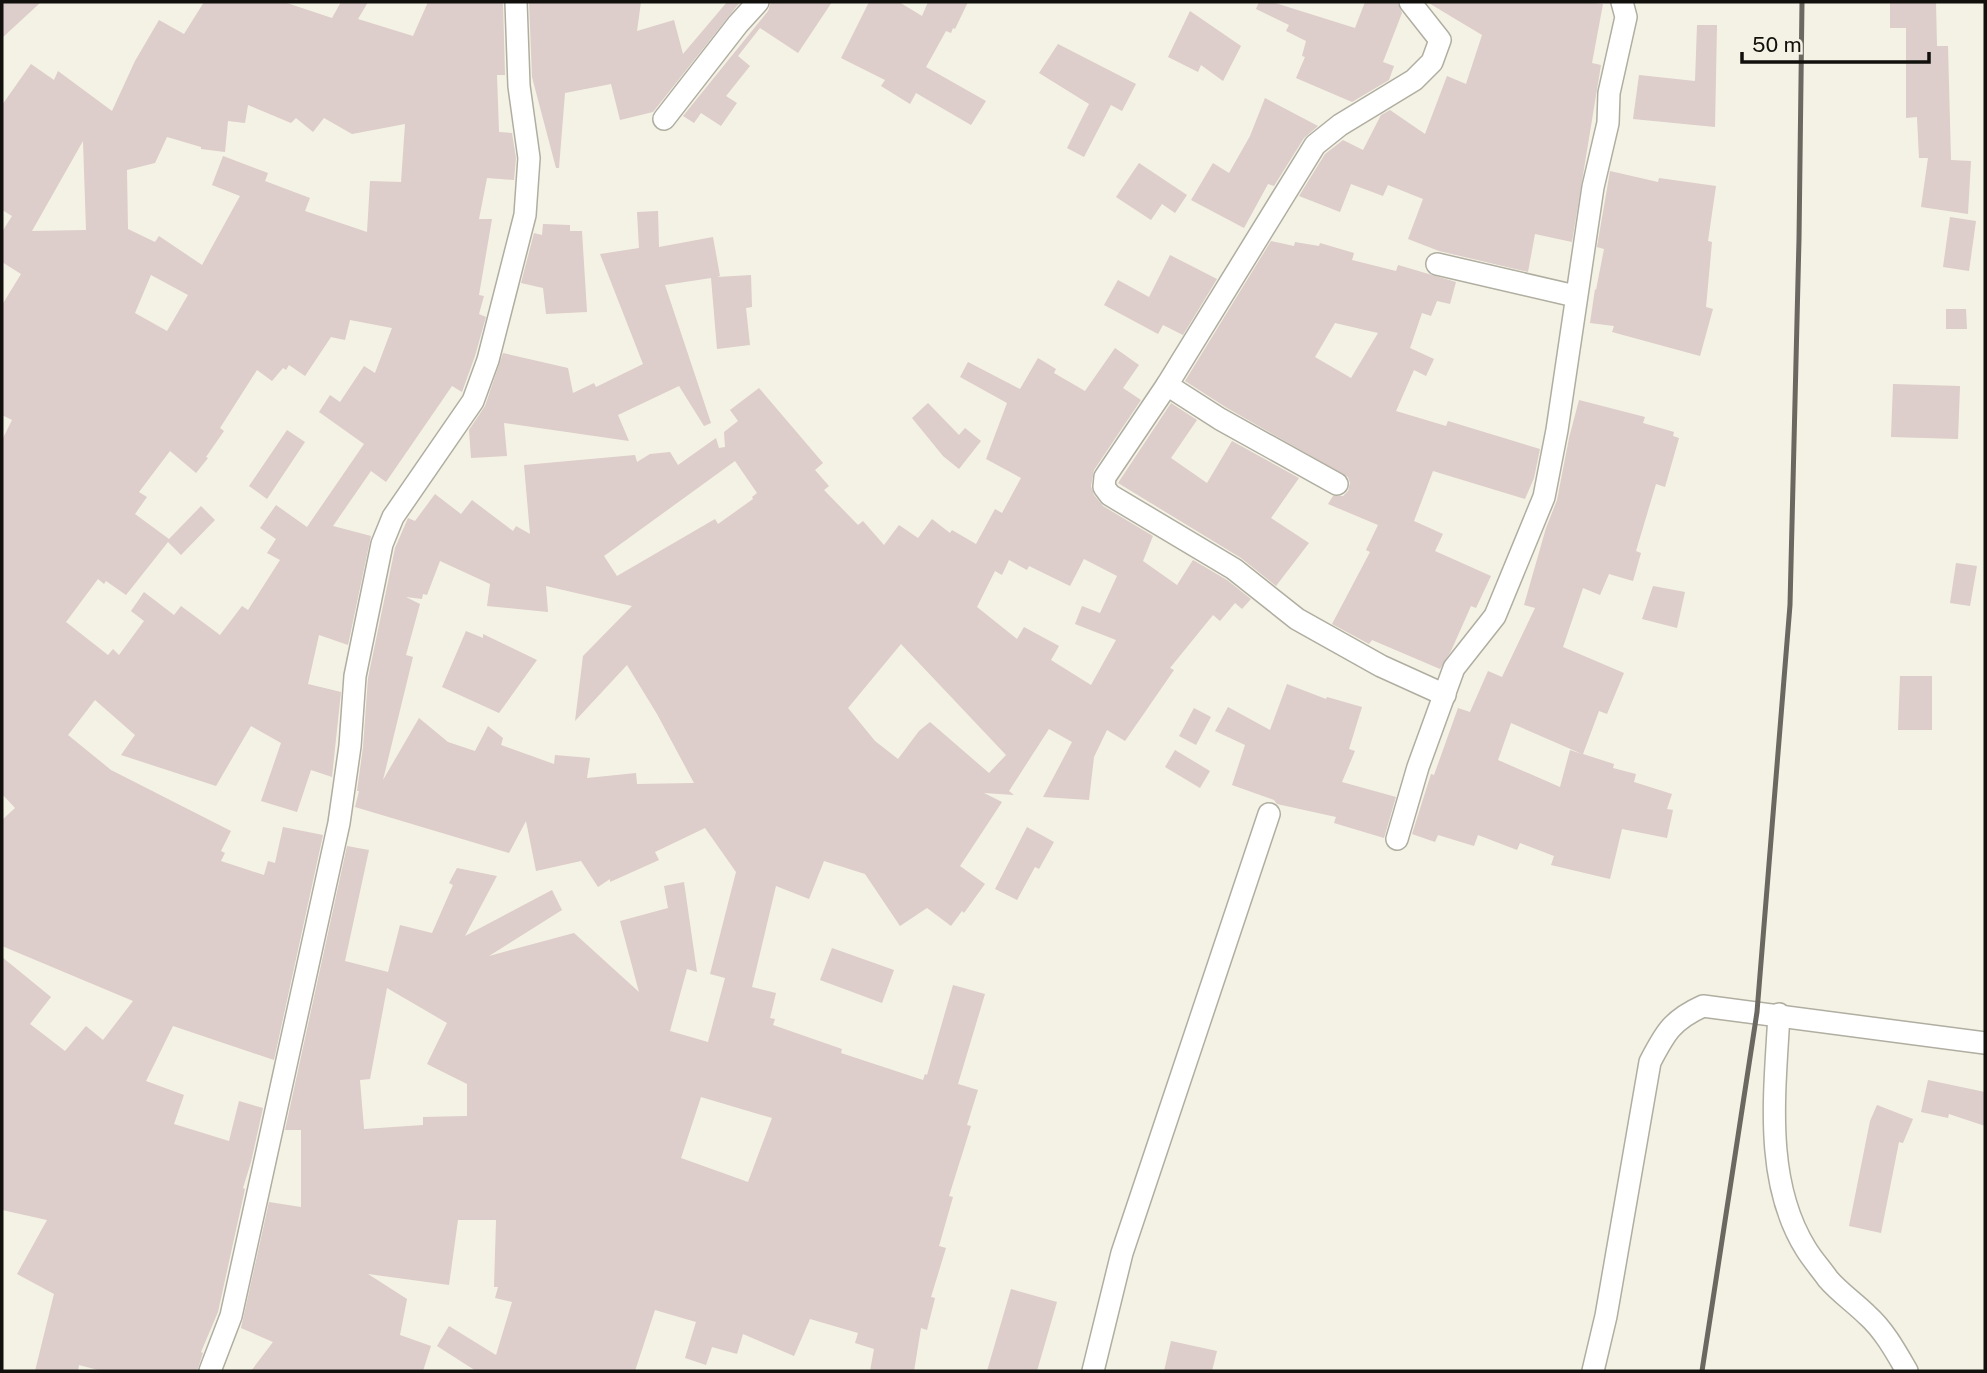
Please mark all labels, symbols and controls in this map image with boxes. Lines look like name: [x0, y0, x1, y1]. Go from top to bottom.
scale bar: [1742, 21, 1929, 65]
text: 50 m: [1752, 32, 1802, 57]

